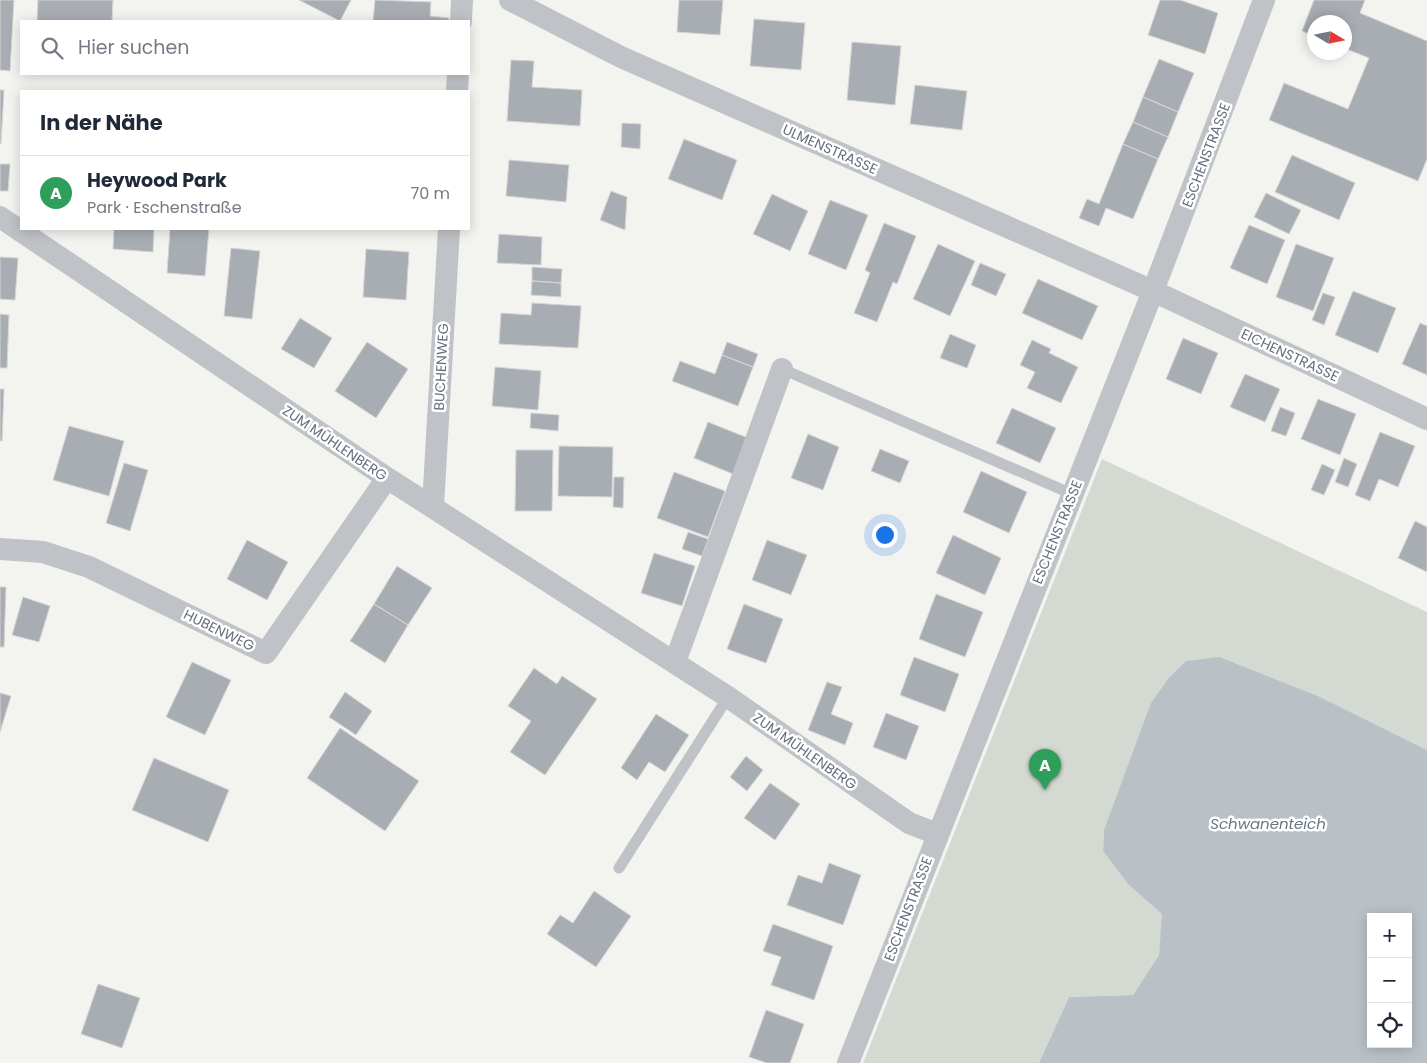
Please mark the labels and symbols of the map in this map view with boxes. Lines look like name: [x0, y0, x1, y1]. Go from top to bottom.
north arrow: [1307, 15, 1352, 60]
street label: ESCHENSTRASSE: [1177, 100, 1235, 210]
street label: ULMENSTRASSE: [779, 119, 881, 179]
street label: BUCHENWEG: [429, 323, 453, 411]
street label: EICHENSTRASSE: [1238, 324, 1342, 386]
street label: ZUM MÜHLENBERG: [279, 401, 391, 486]
street label: ESCHENSTRASSE: [1027, 477, 1087, 587]
your location: [872, 522, 898, 548]
street label: HUBENWEG: [180, 604, 258, 656]
street label: ZUM MÜHLENBERG: [749, 708, 861, 794]
pin: A: [1029, 749, 1061, 790]
water label: Schwanenteich: [1210, 813, 1326, 834]
street label: ESCHENSTRASSE: [879, 854, 937, 964]

